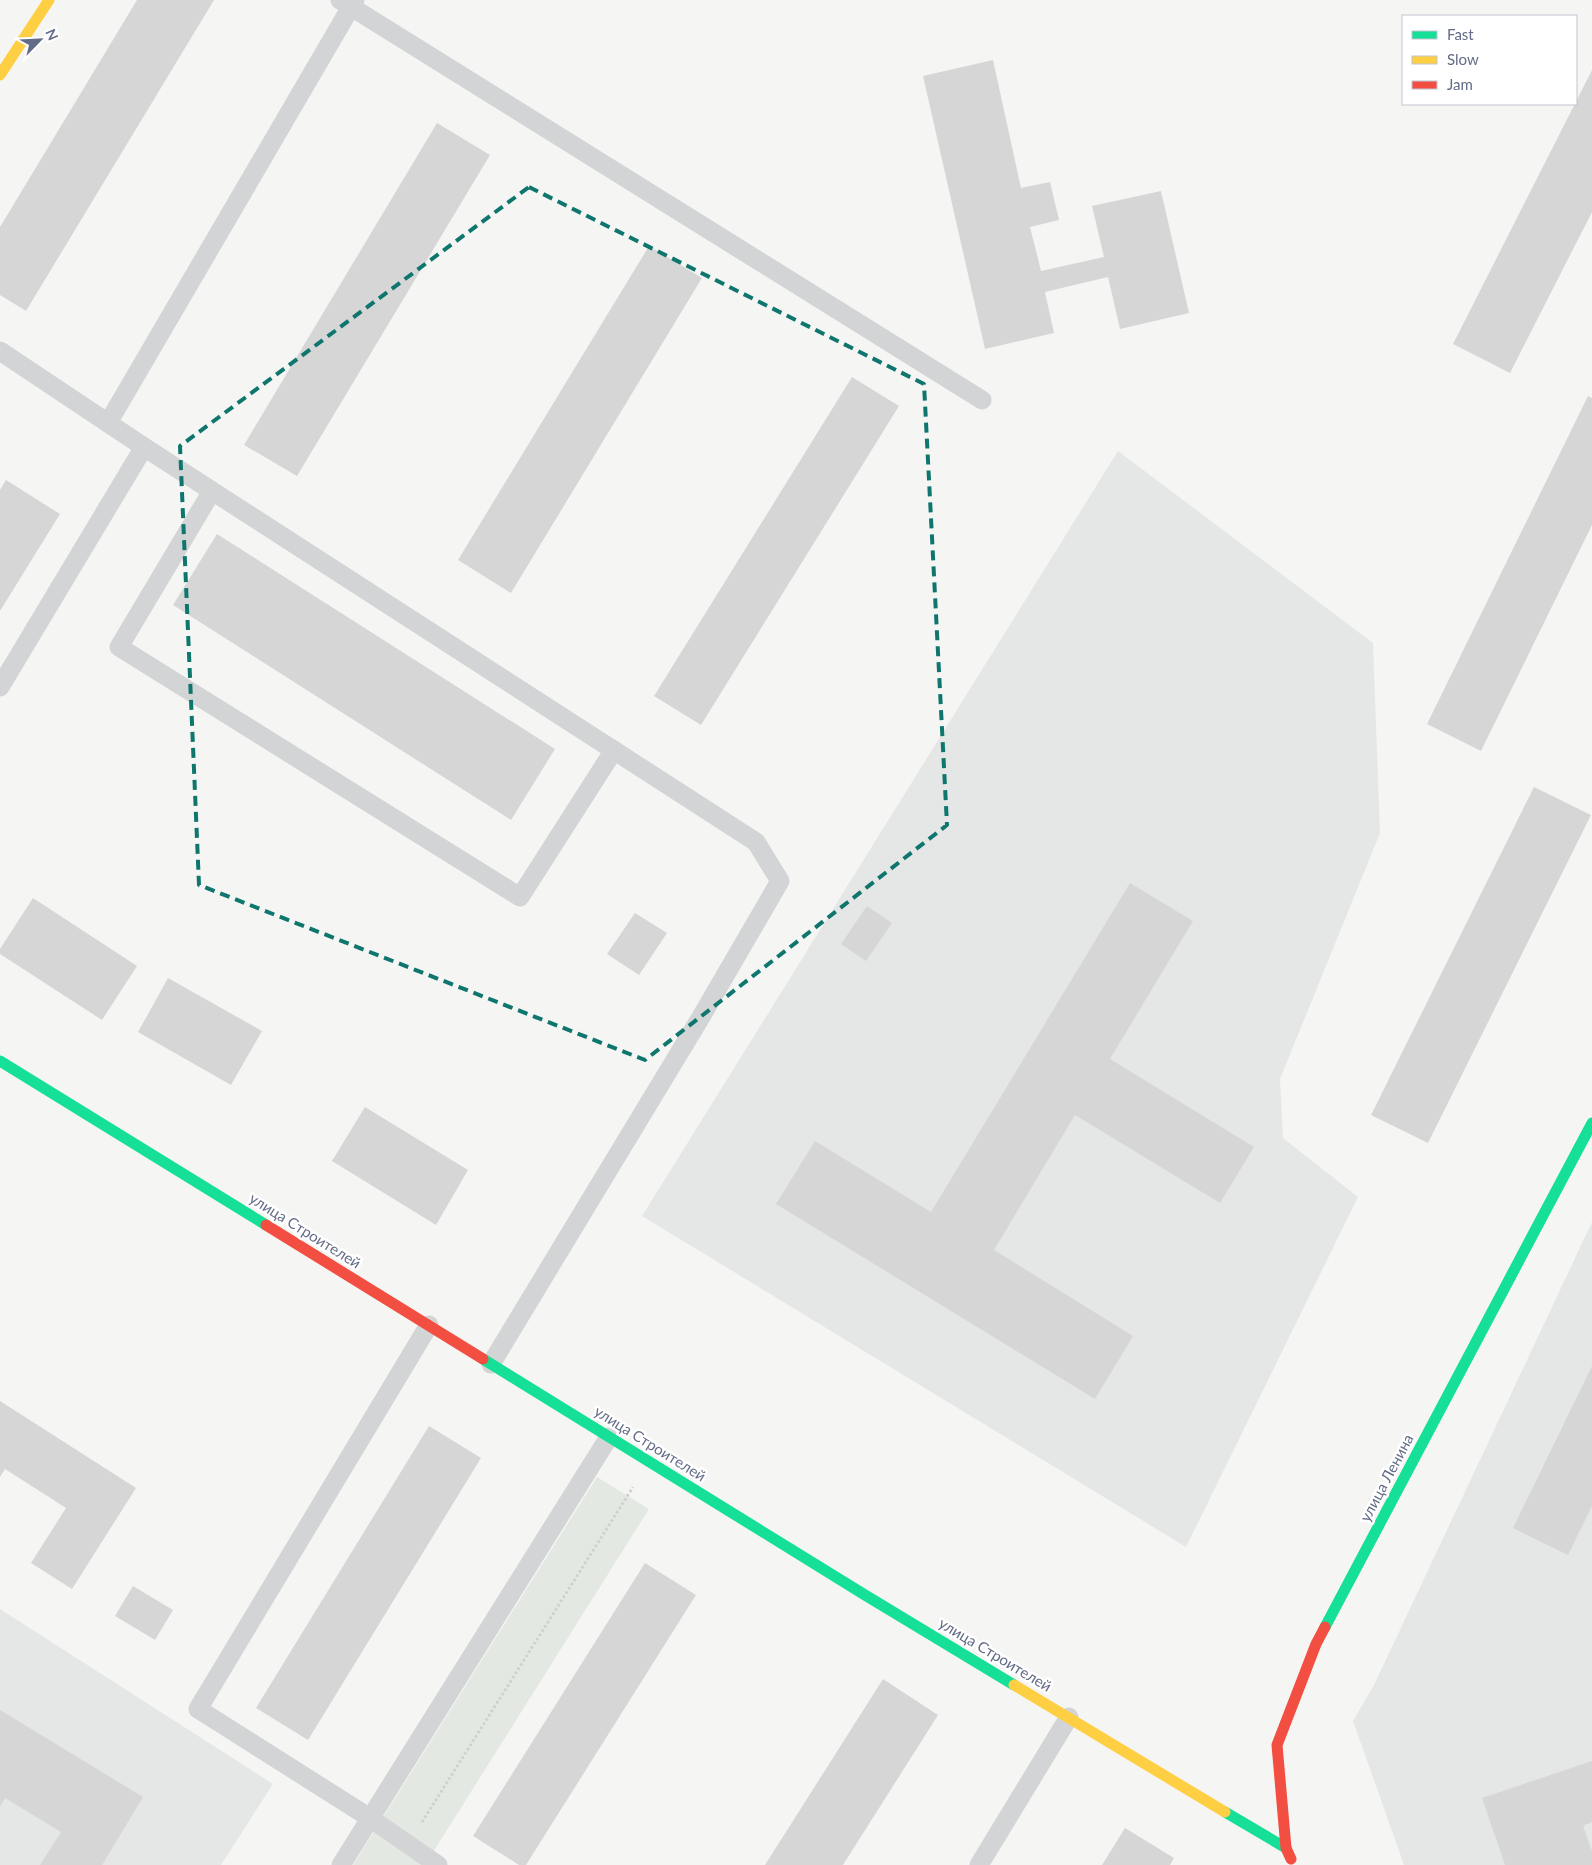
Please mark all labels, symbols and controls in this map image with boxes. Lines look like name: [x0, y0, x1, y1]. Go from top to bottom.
north arrow: [15, 15, 65, 65]
legend: [1402, 15, 1577, 105]
text: Fast: [1447, 25, 1474, 43]
text: N: [42, 26, 62, 43]
text: Slow: [1447, 50, 1479, 68]
text: Jam: [1447, 75, 1473, 93]
street label: улица Строителей: [246, 1189, 365, 1272]
street label: улица Строителей: [591, 1402, 710, 1485]
street label: улица Ленина: [1356, 1431, 1417, 1524]
street label: улица Строителей: [936, 1613, 1055, 1695]

